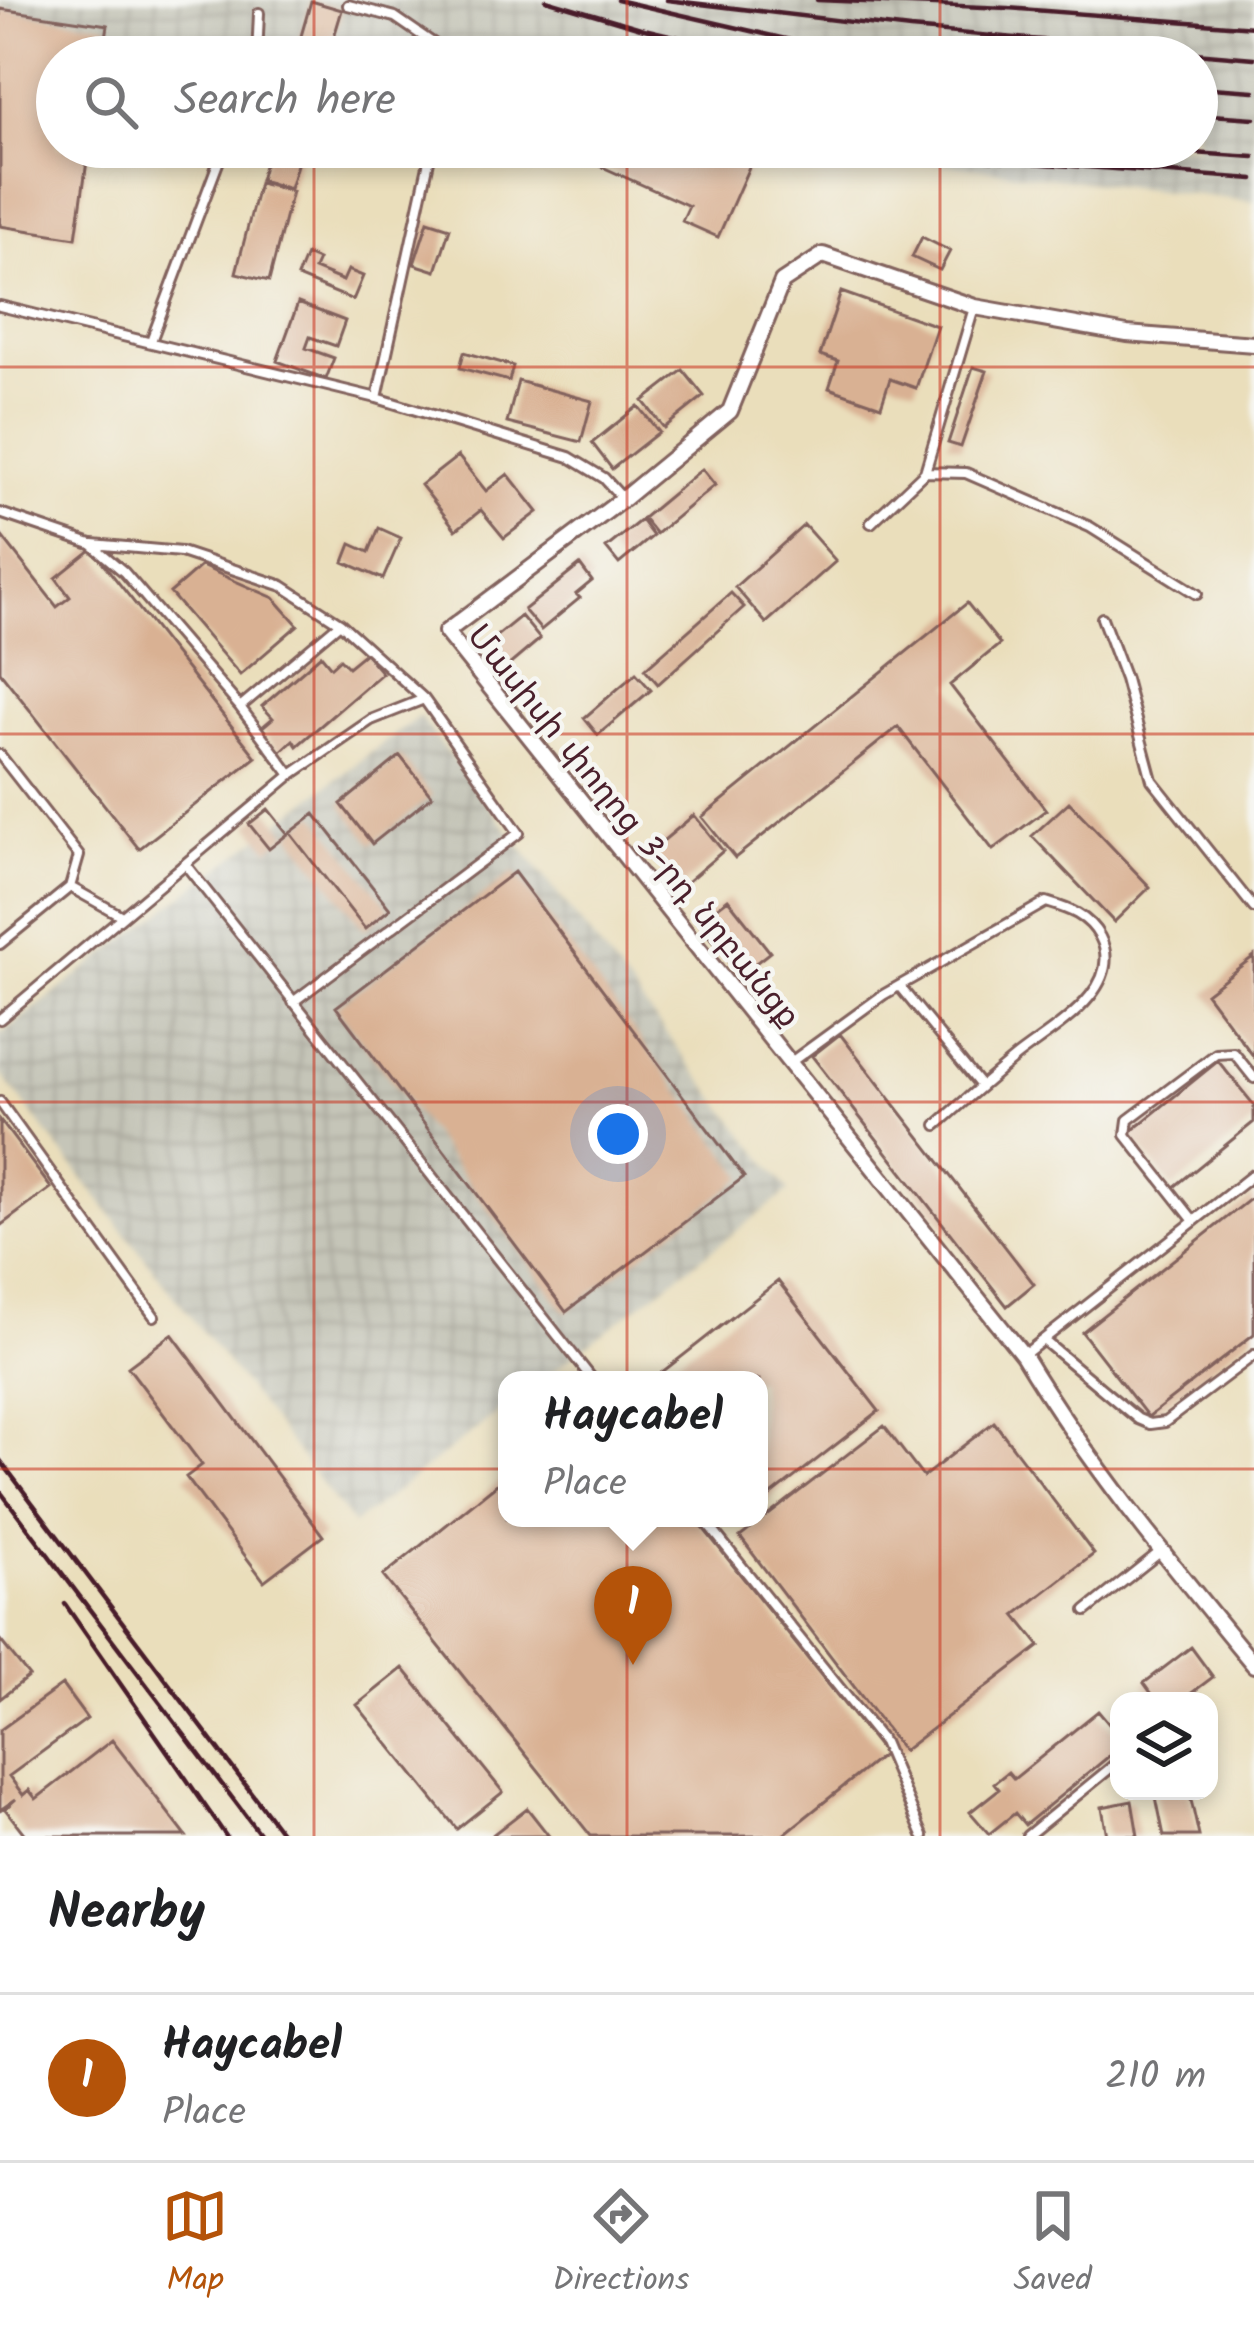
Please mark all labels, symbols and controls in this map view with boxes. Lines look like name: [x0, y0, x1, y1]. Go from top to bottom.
search box: [36, 36, 1218, 168]
text: Search here: [174, 66, 396, 138]
icon: search: [78, 69, 144, 135]
street label: Մասիսի փողոց 3-րդ նրբանցք: [452, 614, 812, 1041]
your location: [588, 1104, 648, 1164]
popup: [498, 1371, 768, 1527]
text: Haycabel: [543, 1382, 723, 1454]
text: Place: [543, 1454, 627, 1516]
pin: 1: [594, 1566, 672, 1665]
map controls: [1110, 1692, 1218, 1800]
button: layers: [1110, 1692, 1218, 1800]
text: Nearby: [48, 1874, 205, 1955]
text: Haycabel: [162, 2011, 342, 2083]
text: 1: [81, 2047, 93, 2109]
text: 210 m: [1105, 2047, 1206, 2109]
text: Place: [162, 2083, 246, 2145]
tab: Map: [162, 2183, 228, 2308]
tab: Directions: [552, 2183, 689, 2308]
tab: Saved: [1014, 2183, 1092, 2308]

